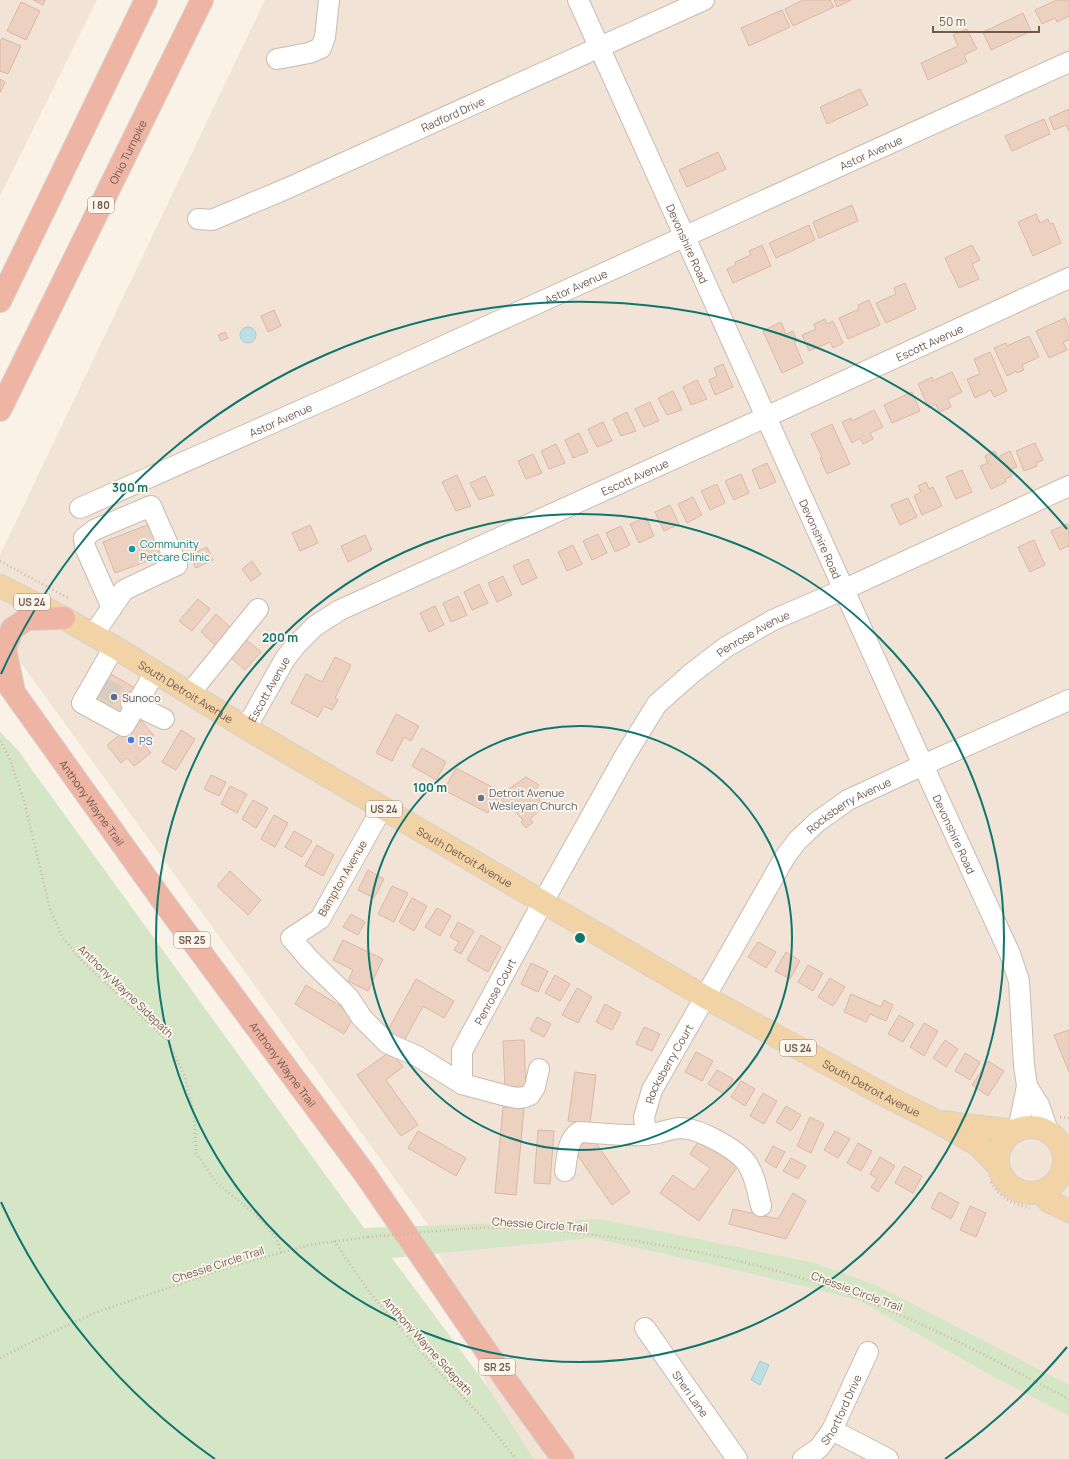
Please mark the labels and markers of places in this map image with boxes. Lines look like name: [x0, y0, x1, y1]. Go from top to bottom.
place label: Community Petcare Clinic: [140, 536, 210, 564]
marker: Community Petcare Clinic: [127, 544, 137, 554]
place label: Sunoco: [122, 690, 161, 705]
marker: Sunoco: [109, 692, 119, 702]
place label: PS: [139, 733, 153, 748]
marker: PS: [126, 735, 136, 745]
place label: Detroit Avenue Wesleyan Church: [489, 785, 578, 813]
marker: Detroit Avenue Wesleyan Church: [476, 793, 486, 803]
centre of rings: [573, 931, 587, 945]

